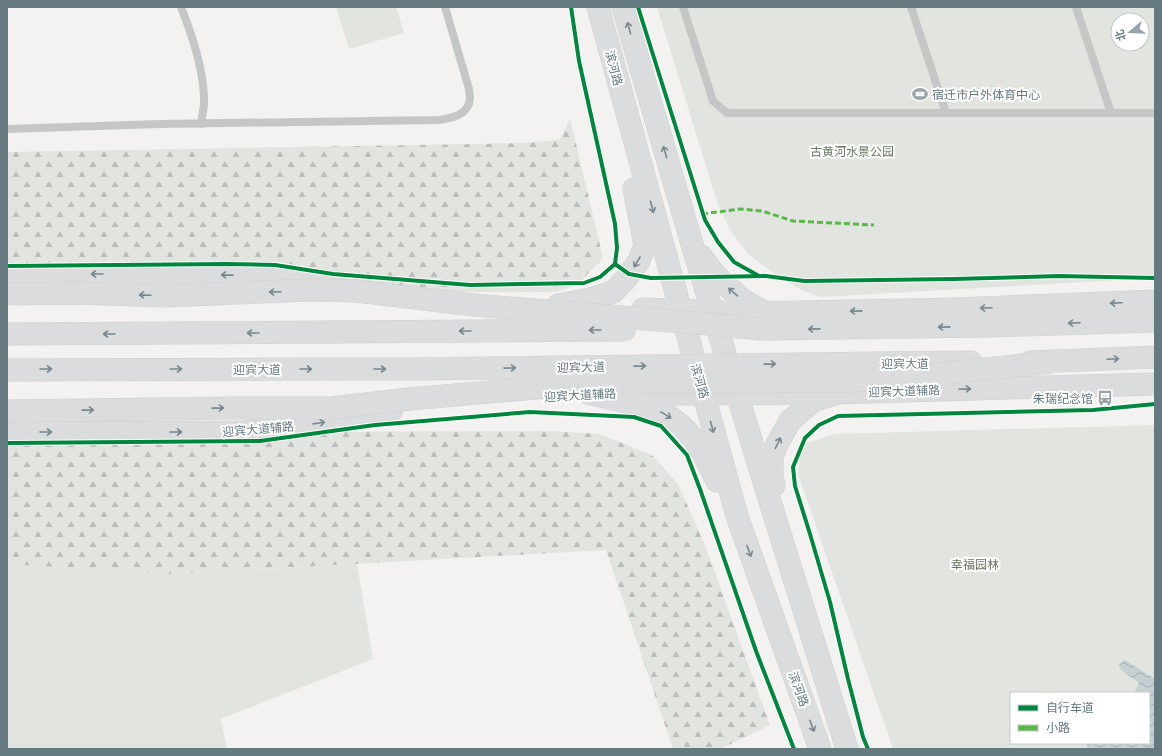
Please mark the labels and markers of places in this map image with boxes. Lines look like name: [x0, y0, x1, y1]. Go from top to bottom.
sports icon: 宿迁市户外体育中心: [911, 85, 929, 103]
place label: 宿迁市户外体育中心: [932, 87, 1040, 102]
bus stop icon: 朱瑞纪念馆: [1096, 389, 1114, 407]
place label: 朱瑞纪念馆: [1033, 391, 1093, 406]

